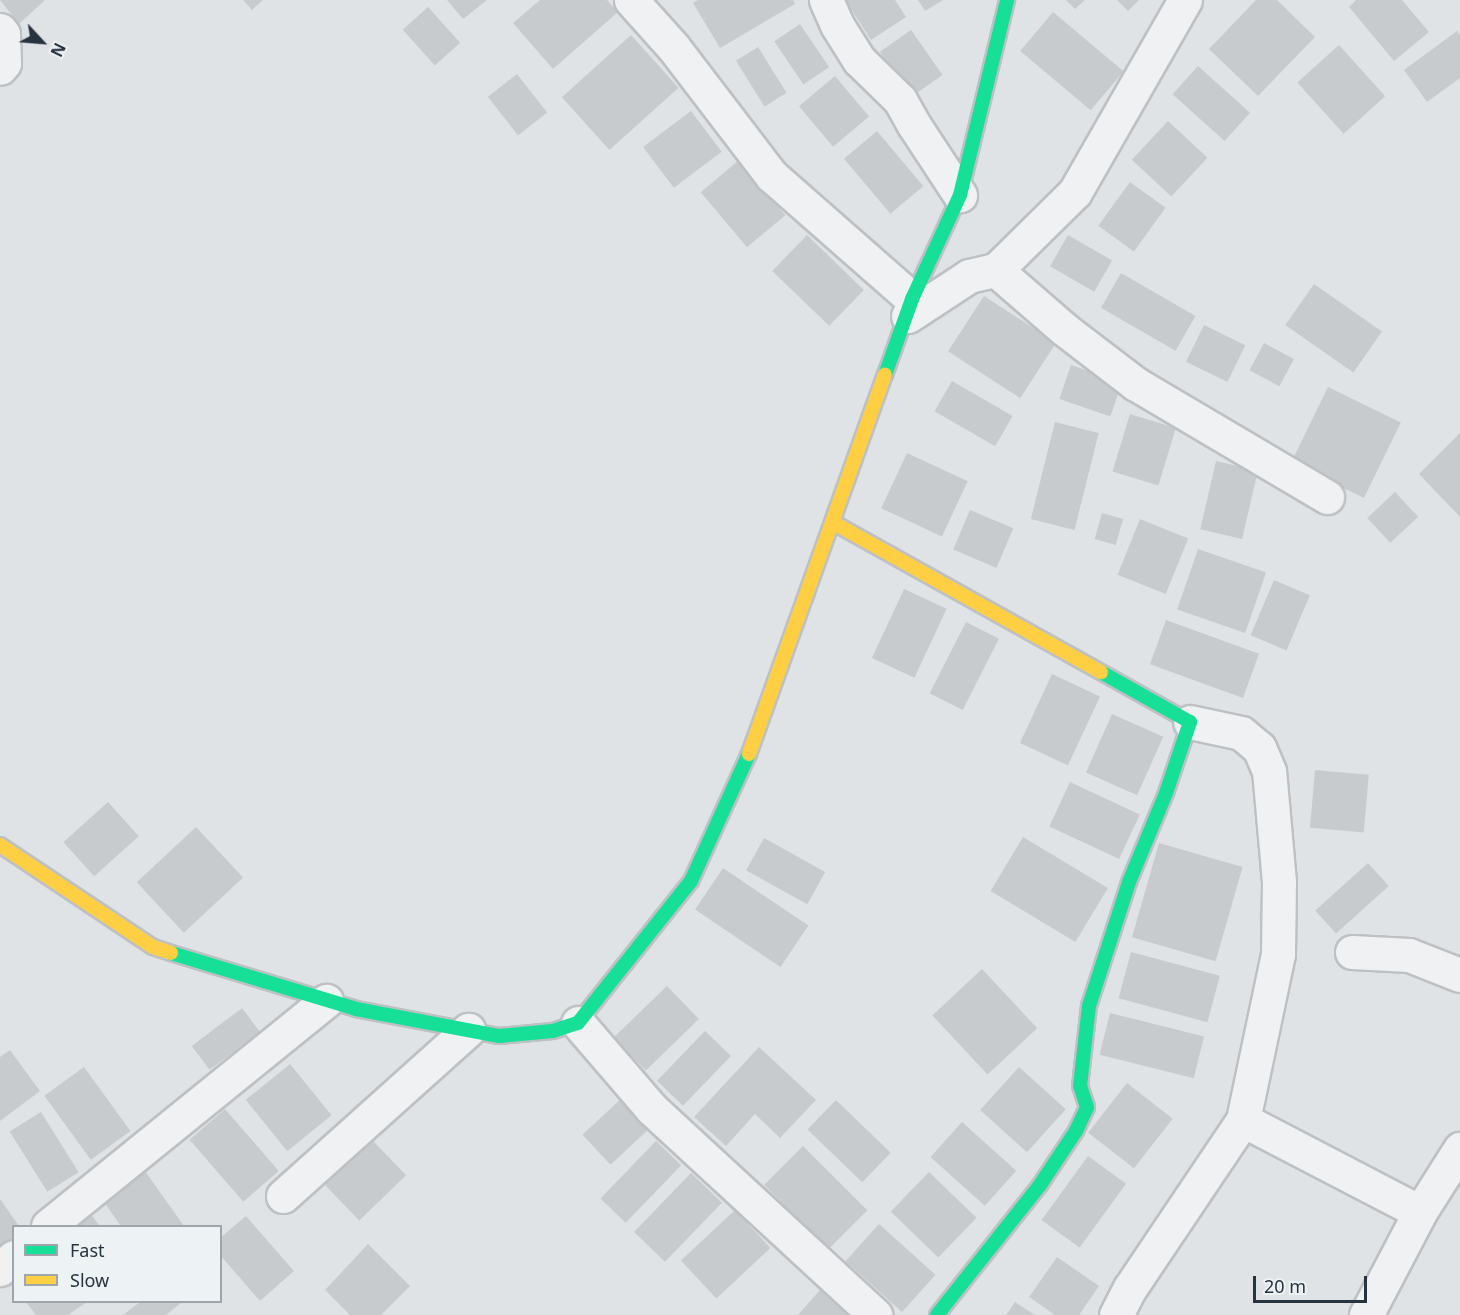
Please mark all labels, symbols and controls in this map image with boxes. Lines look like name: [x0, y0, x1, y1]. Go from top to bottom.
north arrow: [12, 12, 72, 72]
text: N: [45, 39, 71, 61]
legend: [12, 1225, 222, 1303]
text: Fast: [70, 1238, 105, 1262]
scale bar: [1256, 1264, 1370, 1302]
text: Slow: [70, 1268, 109, 1292]
text: 20 m: [1264, 1274, 1306, 1298]

